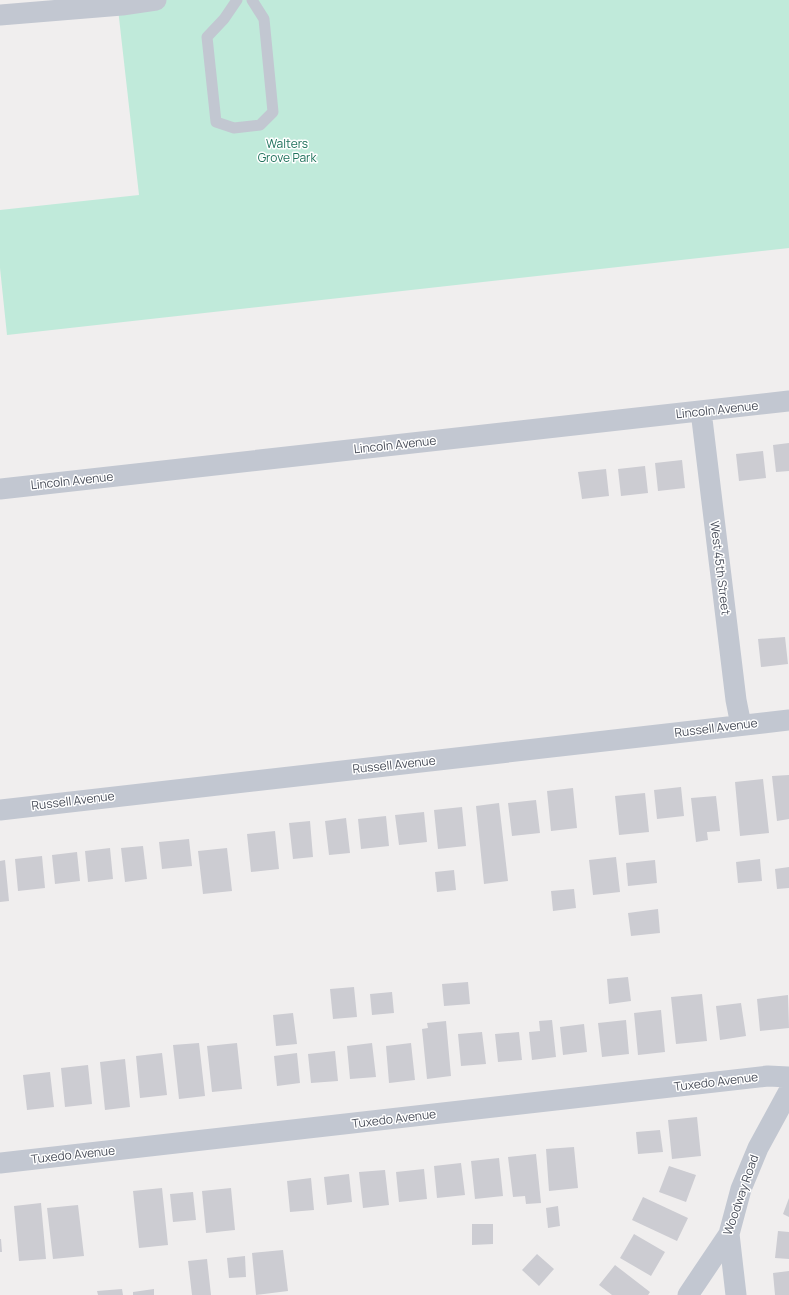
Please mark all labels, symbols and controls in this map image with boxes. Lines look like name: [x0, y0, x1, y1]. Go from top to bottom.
park label: Walters Grove Park: [258, 135, 317, 166]
street label: Lincoln Avenue: [675, 397, 759, 422]
street label: Lincoln Avenue: [353, 432, 437, 457]
street label: Lincoln Avenue: [30, 468, 114, 493]
street label: West 45th Street: [706, 520, 735, 616]
street label: Russell Avenue: [674, 714, 758, 741]
street label: Russell Avenue: [352, 752, 436, 777]
street label: Russell Avenue: [31, 787, 115, 814]
street label: Tuxedo Avenue: [673, 1068, 759, 1095]
street label: Tuxedo Avenue: [351, 1105, 437, 1132]
street label: Tuxedo Avenue: [30, 1142, 116, 1167]
street label: Woodway Road: [719, 1152, 762, 1237]

